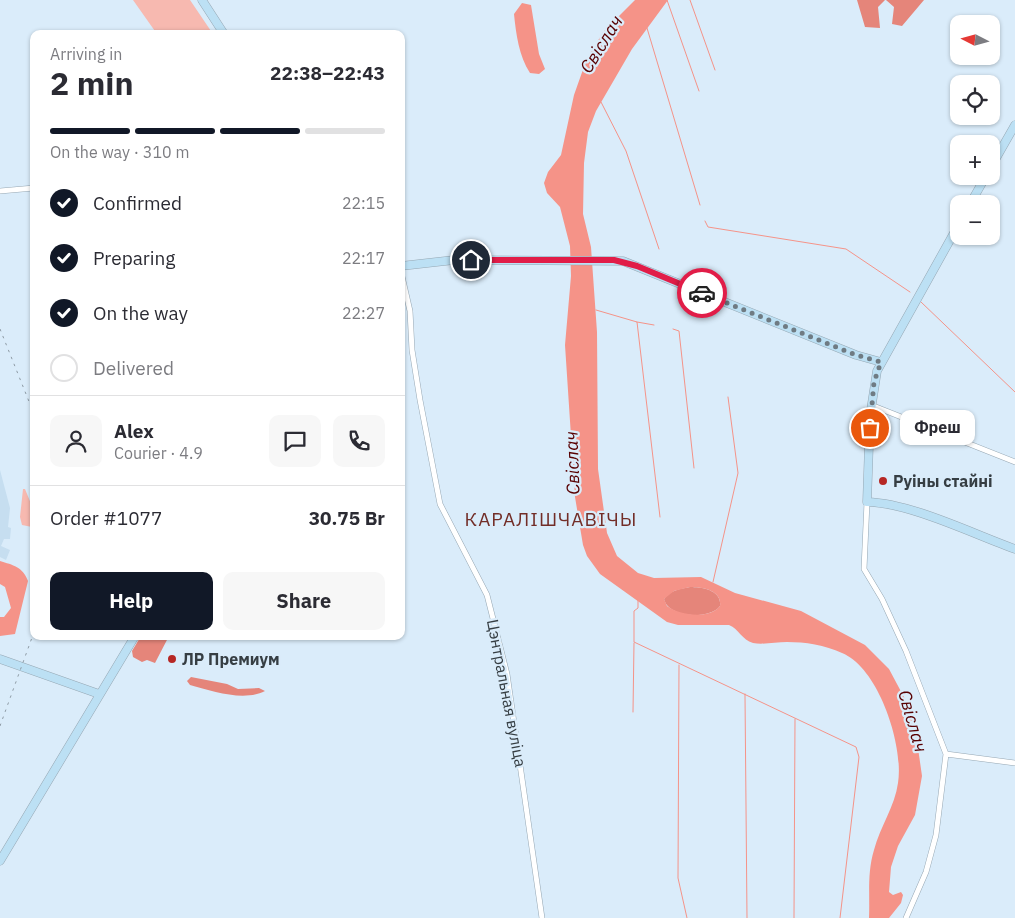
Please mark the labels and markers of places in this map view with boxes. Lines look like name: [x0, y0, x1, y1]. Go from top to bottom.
pin: [450, 239, 492, 281]
pin: [849, 407, 891, 449]
callout: Фреш: [900, 410, 975, 446]
place label: Руіны стайні: [893, 471, 993, 491]
marker: Руіны стайні: [877, 475, 889, 487]
place label: ЛР Премиум: [182, 649, 280, 669]
marker: ЛР Премиум: [166, 653, 178, 665]

